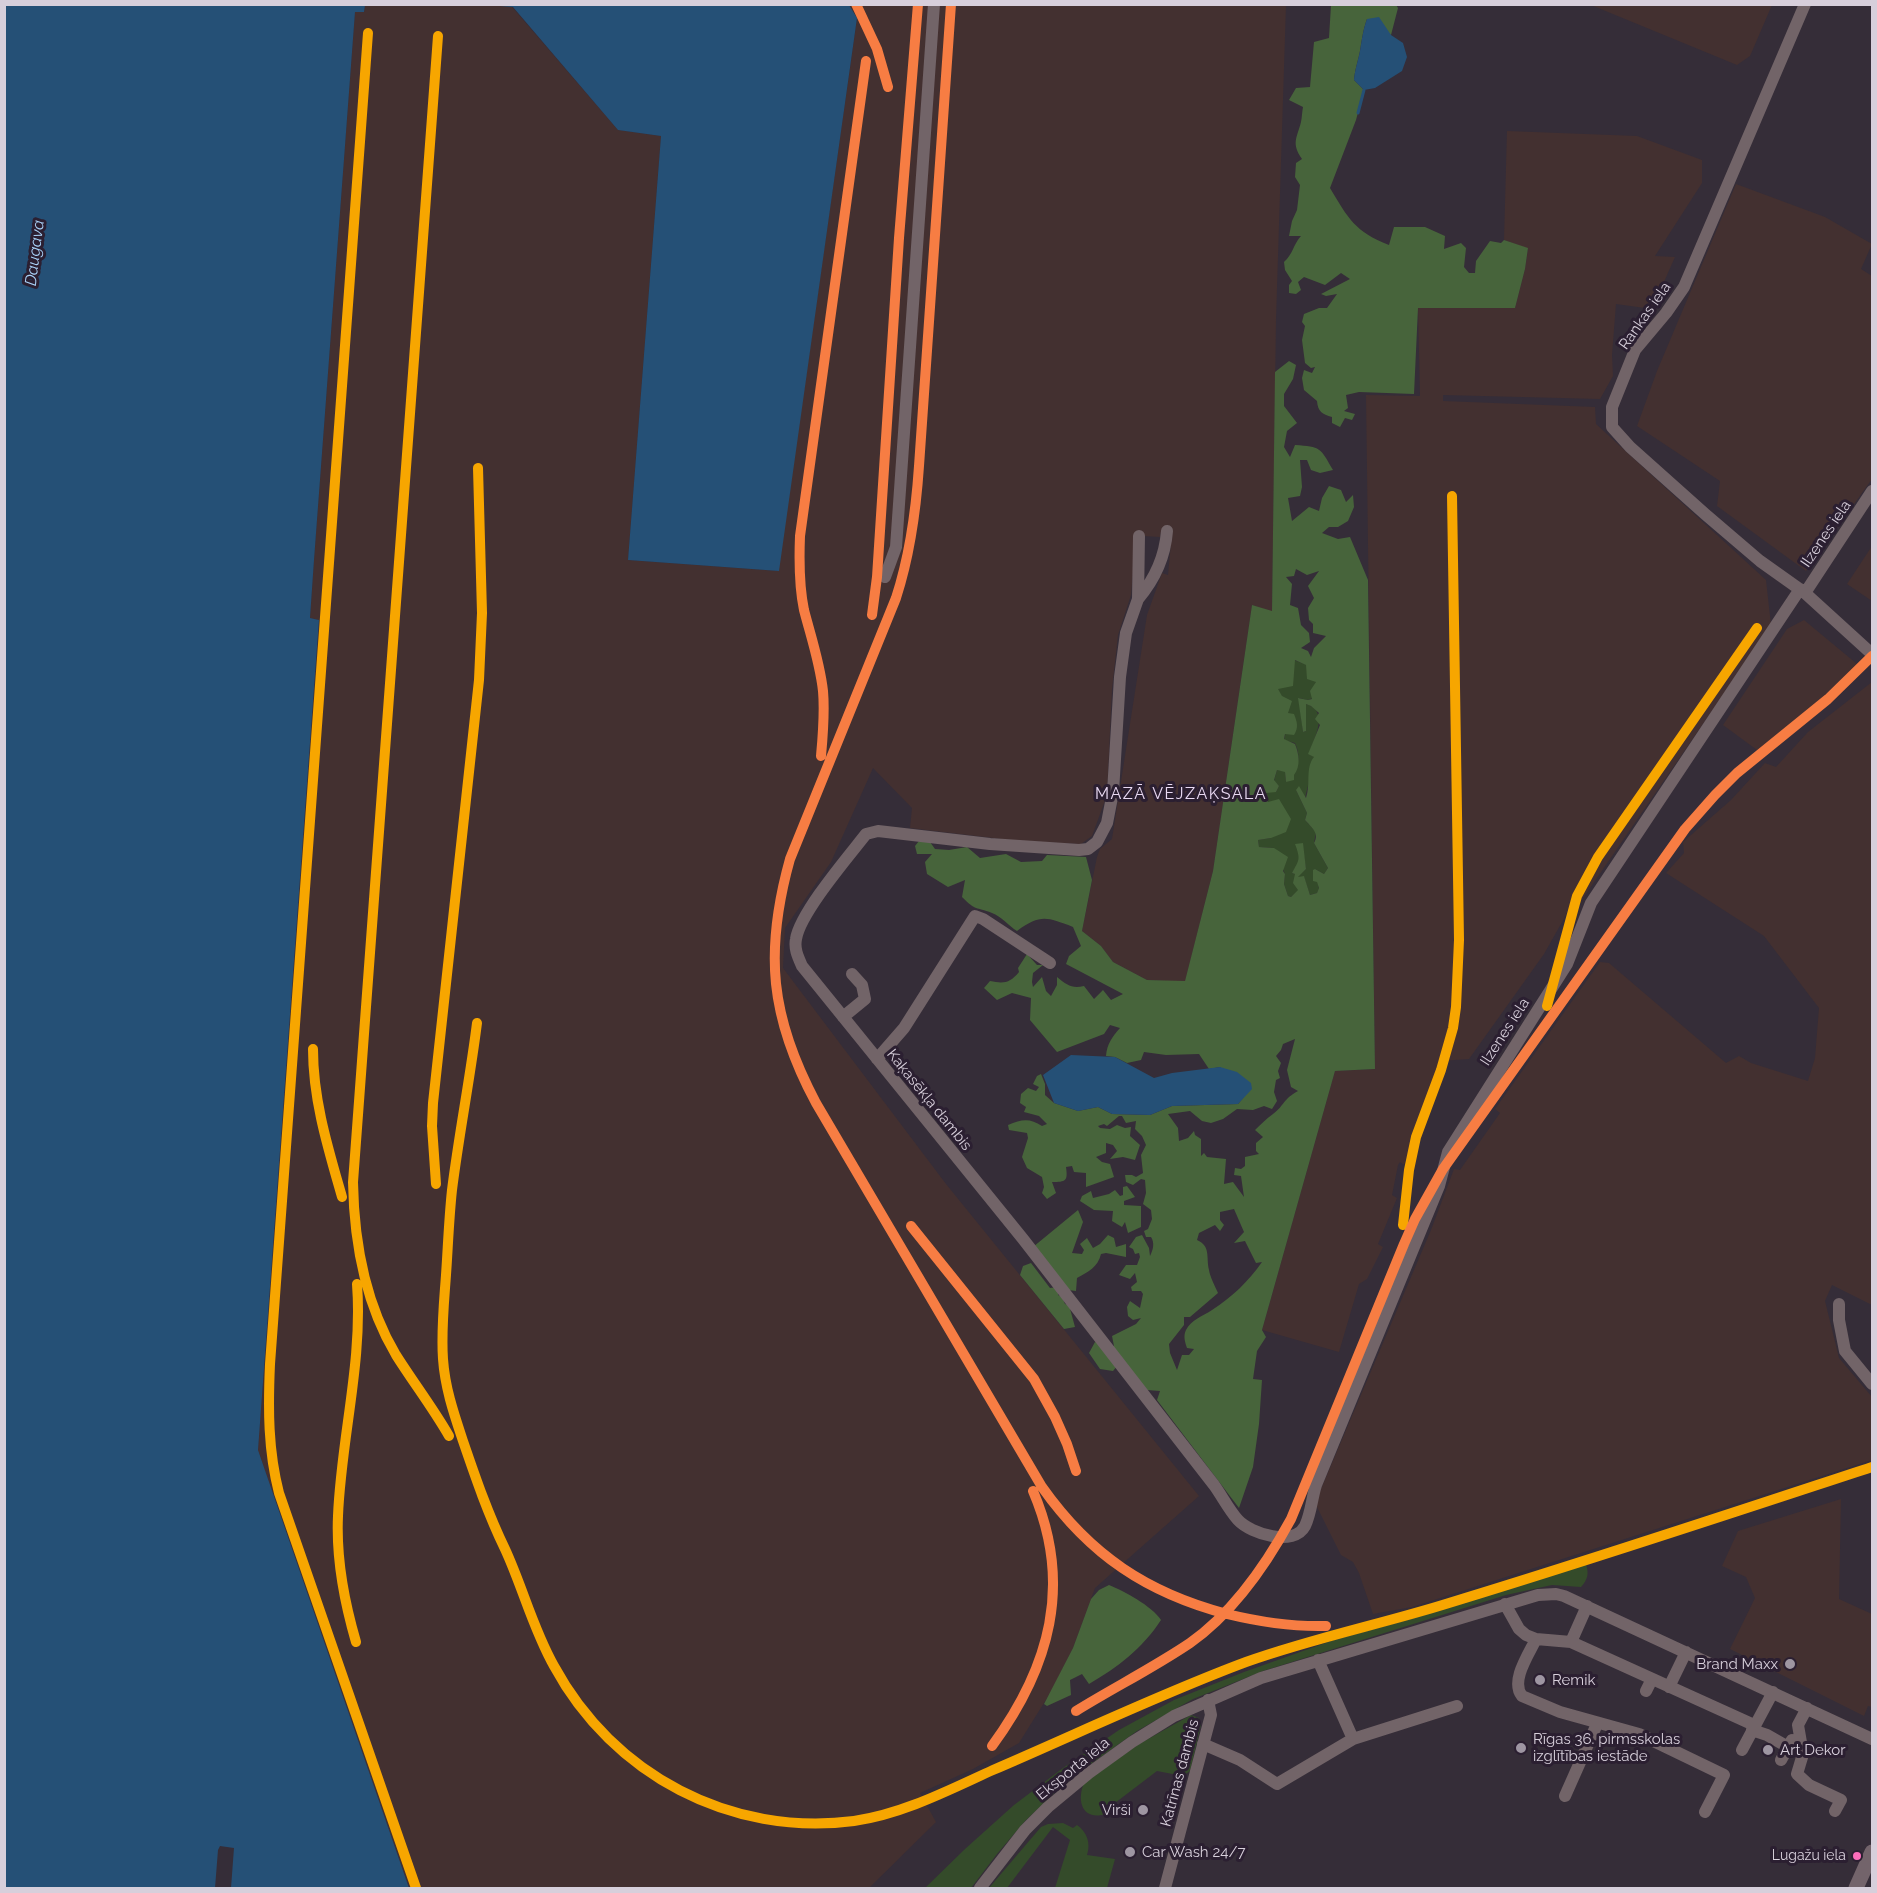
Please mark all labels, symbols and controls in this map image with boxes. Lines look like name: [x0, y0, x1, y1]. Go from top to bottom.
water label: Daugava: [21, 219, 49, 287]
street label: Rankas iela: [1615, 279, 1675, 353]
street label: Ilzenes iela: [1797, 497, 1855, 571]
district label: MAZĀ VĒJZAĶSALA: [1095, 784, 1267, 804]
street label: Ilzenes iela: [1477, 995, 1533, 1069]
street label: Kaķasēkļa dambis: [883, 1046, 975, 1154]
place label: Brand Maxx: [1696, 1655, 1778, 1673]
marker: Brand Maxx: [1783, 1657, 1797, 1671]
place label: Remik: [1552, 1671, 1595, 1689]
marker: Remik: [1533, 1673, 1547, 1687]
street label: Katrīnas dambis: [1157, 1717, 1203, 1829]
place label: Rīgas 36. pirmsskolas izglītības iestāde: [1533, 1730, 1680, 1765]
street label: Eksporta iela: [1033, 1734, 1113, 1804]
marker: Rīgas 36. pirmsskolas izglītības iestāde: [1514, 1741, 1528, 1755]
place label: Art Dekor: [1780, 1741, 1846, 1759]
marker: Art Dekor: [1761, 1743, 1775, 1757]
place label: Virši: [1102, 1801, 1131, 1819]
marker: Virši: [1136, 1803, 1150, 1817]
place label: Car Wash 24/7: [1142, 1843, 1246, 1861]
marker: Car Wash 24/7: [1123, 1845, 1137, 1859]
place label: Lugažu iela: [1772, 1848, 1846, 1864]
marker: Lugažu iela: [1851, 1850, 1863, 1862]

